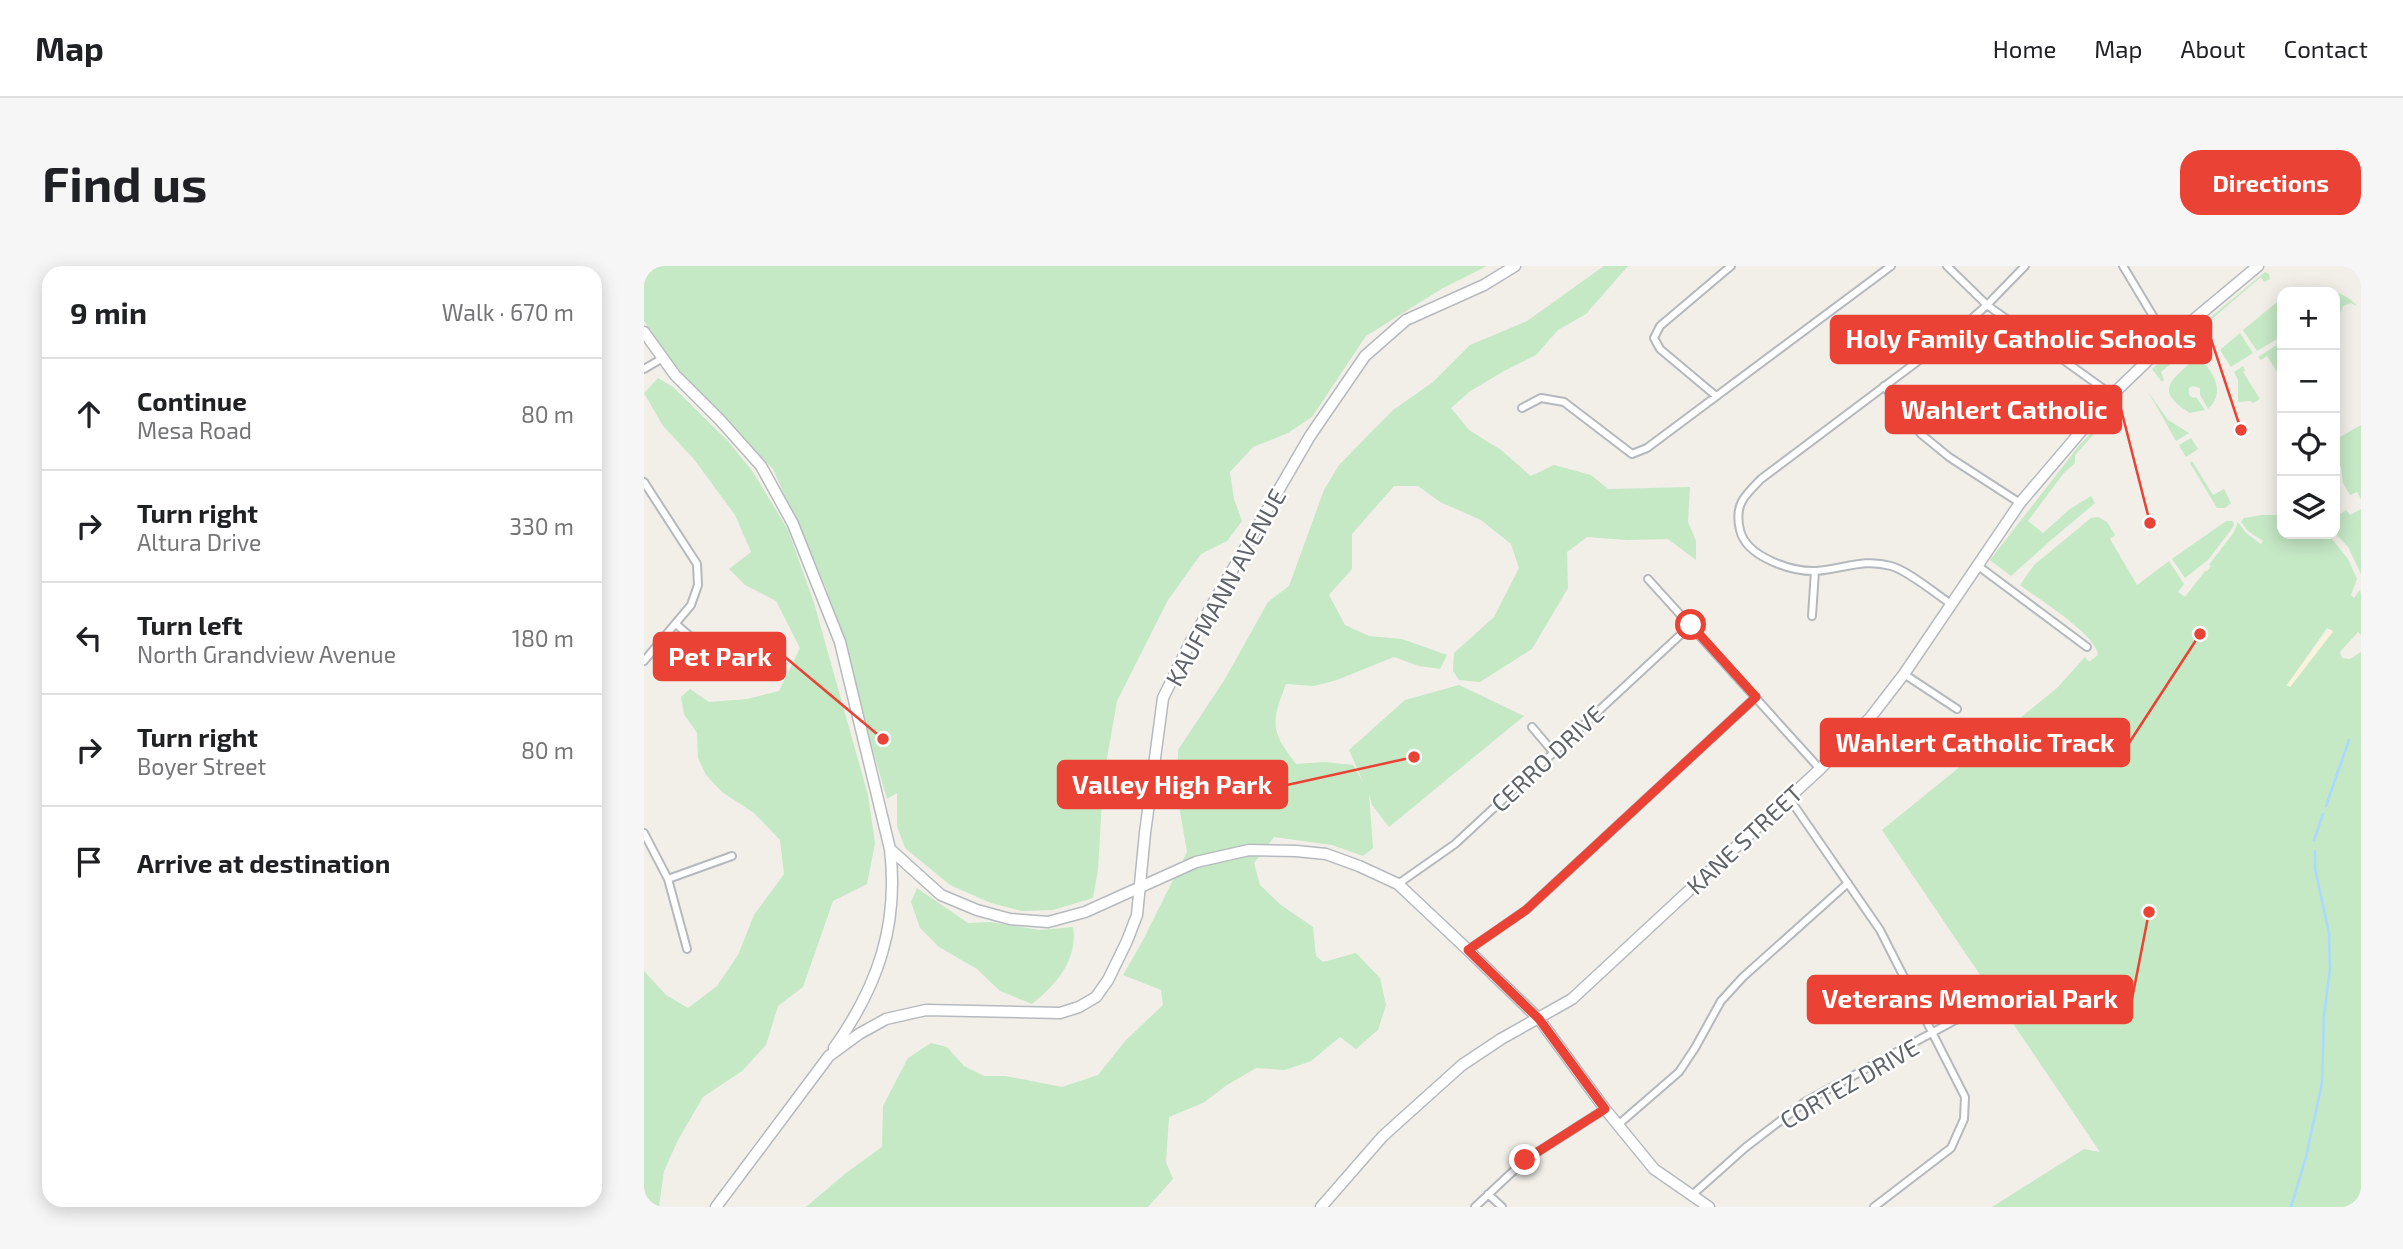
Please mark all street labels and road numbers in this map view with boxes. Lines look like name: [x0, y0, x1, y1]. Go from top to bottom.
street label: KAUFMANN AVENUE: [1159, 483, 1291, 691]
street label: CERRO DRIVE: [1485, 699, 1609, 817]
street label: KANE STREET: [1680, 778, 1808, 900]
street label: CORTEZ DRIVE: [1774, 1032, 1924, 1134]

